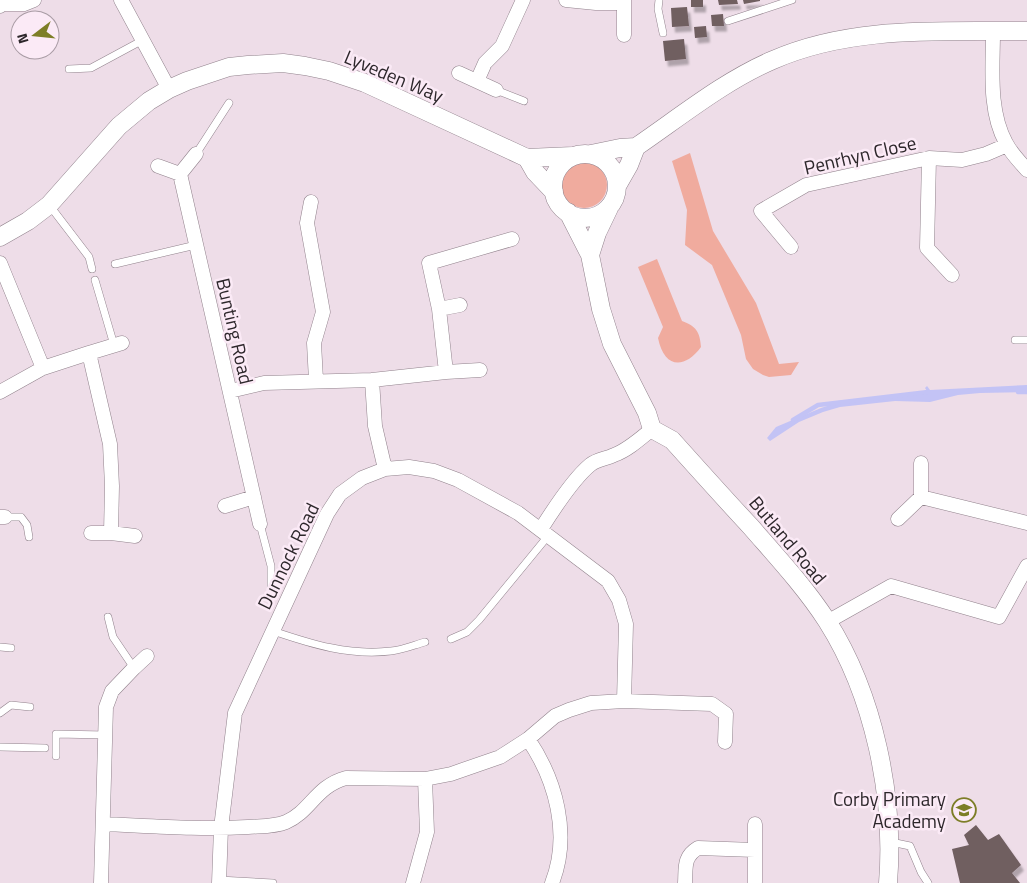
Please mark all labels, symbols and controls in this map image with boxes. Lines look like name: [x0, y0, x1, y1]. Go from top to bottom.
north arrow: [10, 10, 60, 60]
text: N: [11, 31, 33, 46]
street label: Lyveden Way: [340, 42, 448, 109]
street label: Penrhyn Close: [801, 128, 919, 182]
street label: Bunting Road: [209, 275, 262, 387]
street label: Butland Road: [743, 489, 834, 590]
street label: Dunnock Road: [249, 498, 326, 614]
place label: Corby Primary Academy: [833, 784, 946, 835]
school or university icon: Corby Primary Academy: [951, 797, 977, 823]

